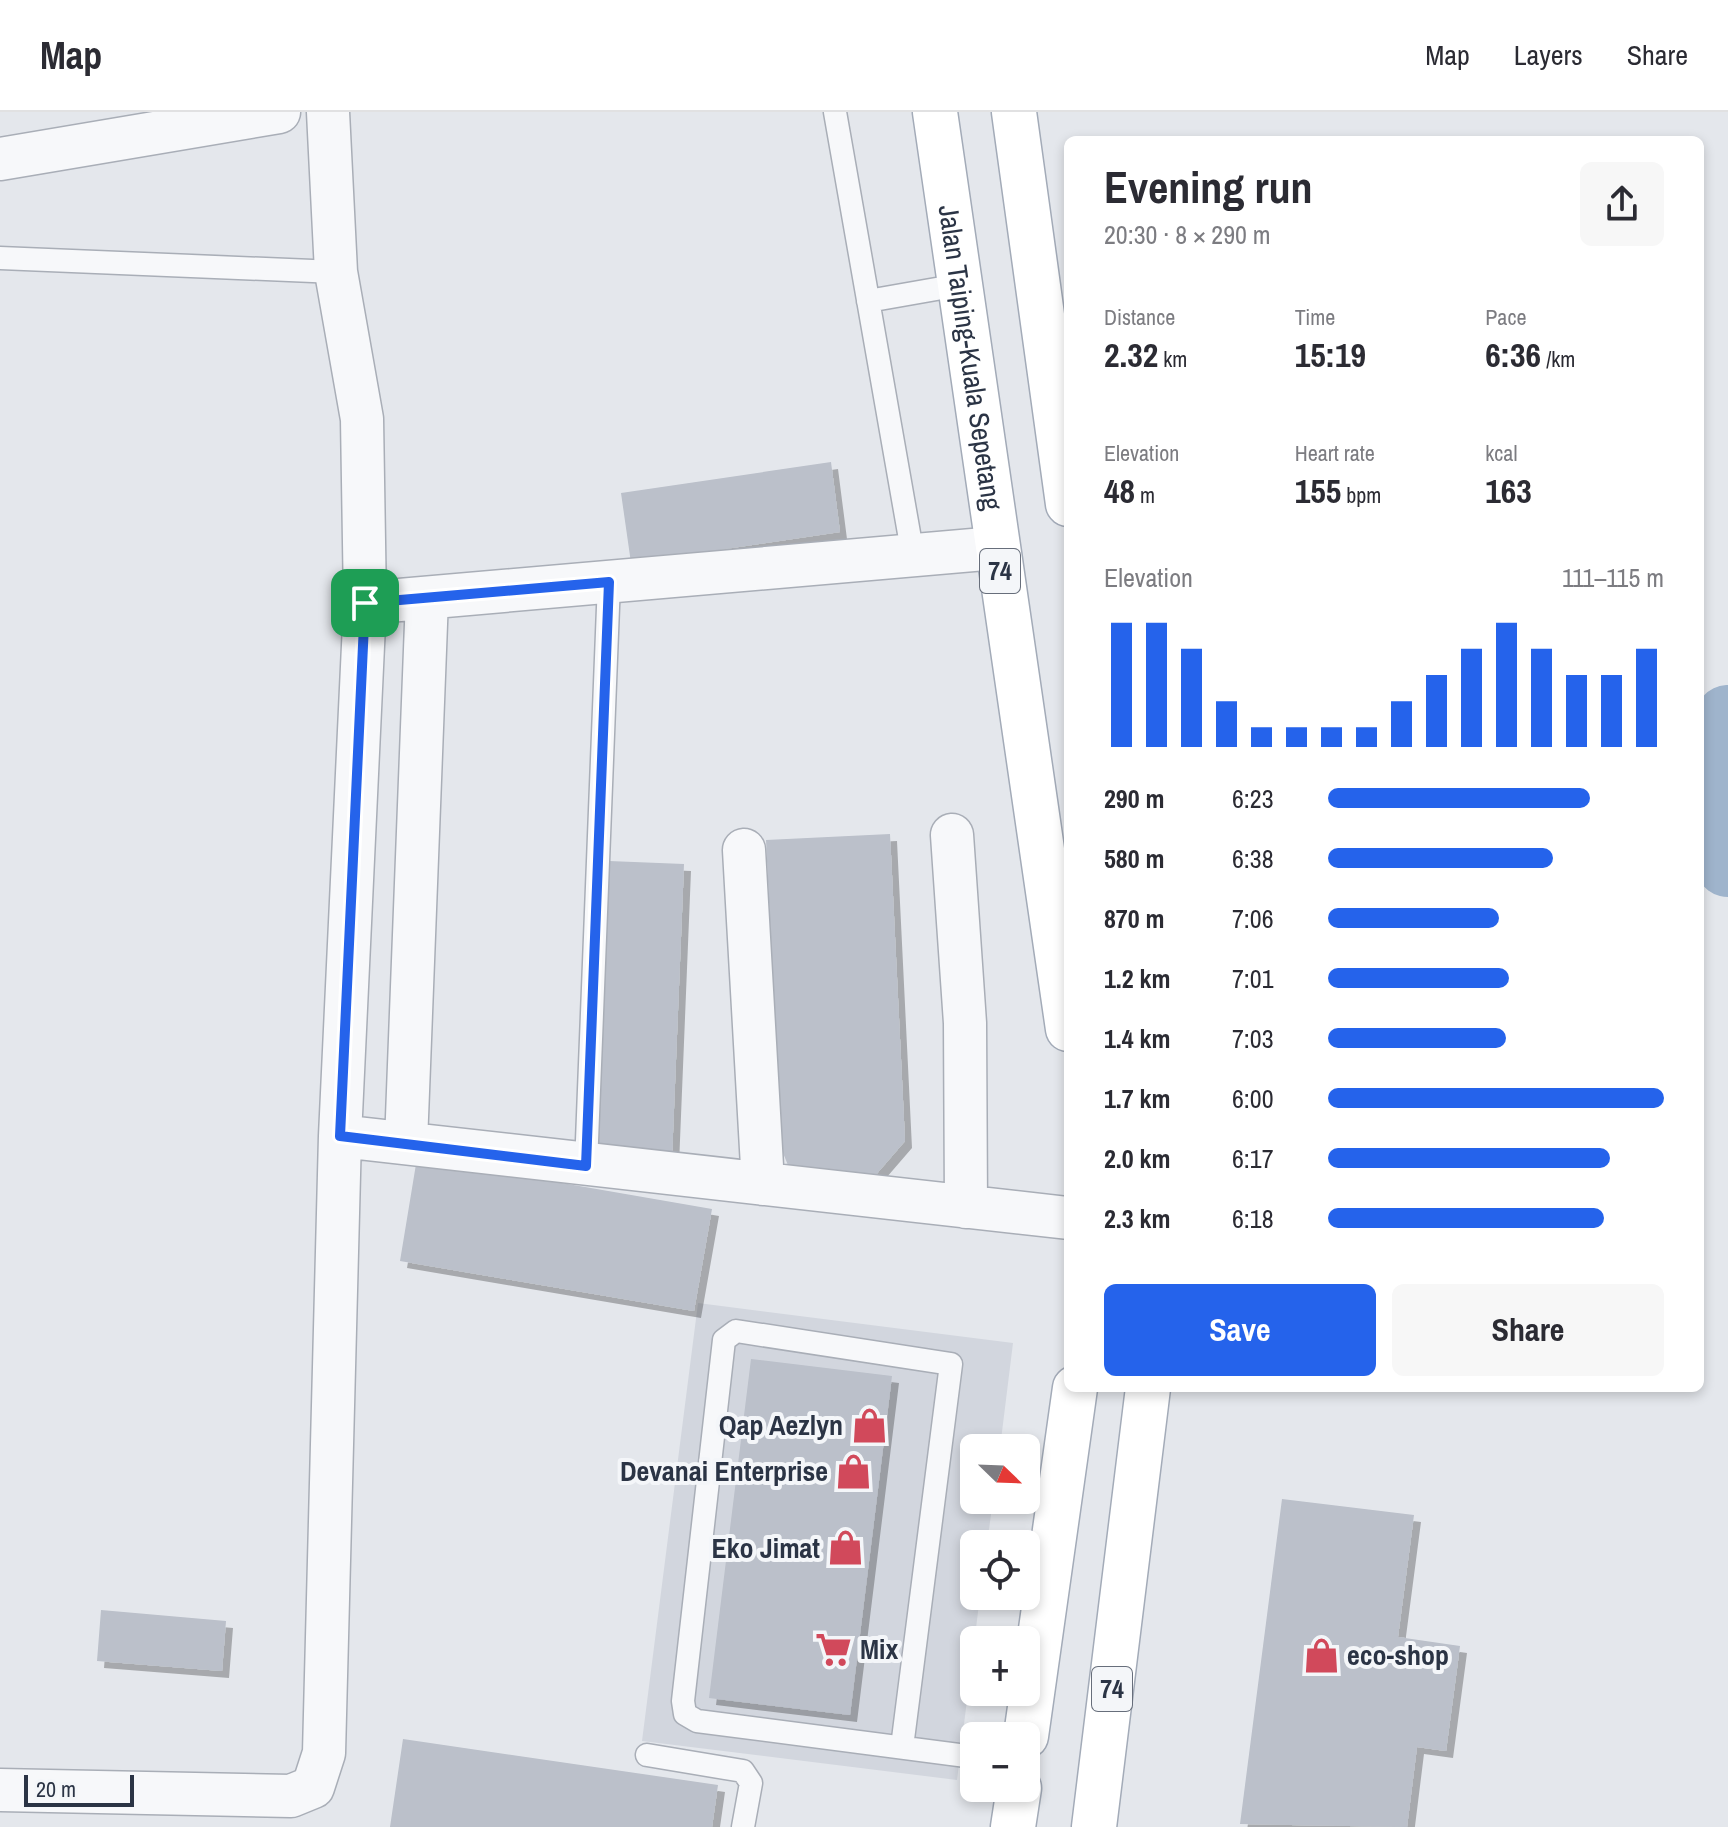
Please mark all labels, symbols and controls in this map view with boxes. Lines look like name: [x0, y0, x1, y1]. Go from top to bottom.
text: Map: [40, 30, 102, 81]
text: Map: [1425, 36, 1470, 74]
text: Layers: [1514, 36, 1583, 74]
text: Share: [1627, 36, 1688, 74]
text: Evening run: [1104, 157, 1313, 217]
button: share: [1580, 162, 1664, 246]
street label: Jalan Taiping-Kuala Sepetang: [930, 202, 1012, 513]
text: 20:30 · 8 × 290 m: [1104, 217, 1271, 252]
text: Distance: [1104, 302, 1175, 332]
text: Time: [1295, 302, 1335, 332]
text: Pace: [1485, 302, 1526, 332]
text: 2.32: [1104, 332, 1158, 378]
text: 15:19: [1295, 332, 1366, 378]
text: 6:36: [1485, 332, 1541, 378]
text: km: [1158, 344, 1187, 374]
text: /km: [1541, 344, 1575, 374]
text: Elevation: [1104, 438, 1179, 468]
text: Heart rate: [1295, 438, 1375, 468]
text: kcal: [1485, 438, 1517, 468]
text: 48: [1104, 468, 1135, 514]
text: 155: [1295, 468, 1341, 514]
text: 163: [1485, 468, 1532, 514]
text: m: [1135, 480, 1155, 510]
text: bpm: [1341, 480, 1381, 510]
road number: 74: [980, 549, 1020, 593]
text: Elevation: [1104, 560, 1193, 595]
text: 111–115 m: [1562, 560, 1664, 595]
pin: [331, 569, 399, 637]
icon: arrive: [343, 581, 387, 625]
text: 290 m: [1104, 781, 1164, 816]
text: 6:23: [1232, 781, 1274, 816]
text: 580 m: [1104, 841, 1164, 876]
text: 6:38: [1232, 841, 1274, 876]
text: 870 m: [1104, 901, 1164, 936]
text: 7:06: [1232, 901, 1274, 936]
text: 1.2 km: [1104, 961, 1170, 996]
text: 7:01: [1232, 961, 1274, 996]
text: 1.4 km: [1104, 1021, 1170, 1056]
text: 7:03: [1232, 1021, 1274, 1056]
text: 1.7 km: [1104, 1081, 1170, 1116]
text: 6:00: [1232, 1081, 1274, 1116]
text: 2.0 km: [1104, 1141, 1170, 1176]
text: 6:17: [1232, 1141, 1274, 1176]
text: 2.3 km: [1104, 1201, 1170, 1236]
text: 6:18: [1232, 1201, 1274, 1236]
button: Save: [1104, 1284, 1376, 1376]
button: Share: [1392, 1284, 1664, 1376]
place label: Qap Aezlyn: [719, 1406, 843, 1444]
shop icon: Qap Aezlyn: [850, 1406, 888, 1444]
north arrow: [960, 1434, 1040, 1514]
map controls: [960, 1434, 1040, 1802]
place label: Devanai Enterprise: [620, 1452, 828, 1490]
shop icon: Devanai Enterprise: [835, 1452, 873, 1490]
place label: Eko Jimat: [712, 1529, 820, 1567]
shop icon: Eko Jimat: [827, 1529, 865, 1567]
button: locate: [960, 1530, 1040, 1610]
button: +: [960, 1626, 1040, 1706]
supermarket icon: Mix: [815, 1630, 853, 1668]
place label: Mix: [860, 1630, 899, 1668]
shop icon: eco-shop: [1302, 1636, 1340, 1674]
place label: eco-shop: [1347, 1636, 1449, 1674]
road number: 74: [1092, 1667, 1132, 1711]
button: −: [960, 1722, 1040, 1802]
scale bar: [24, 1771, 134, 1807]
text: 20 m: [36, 1774, 76, 1804]

